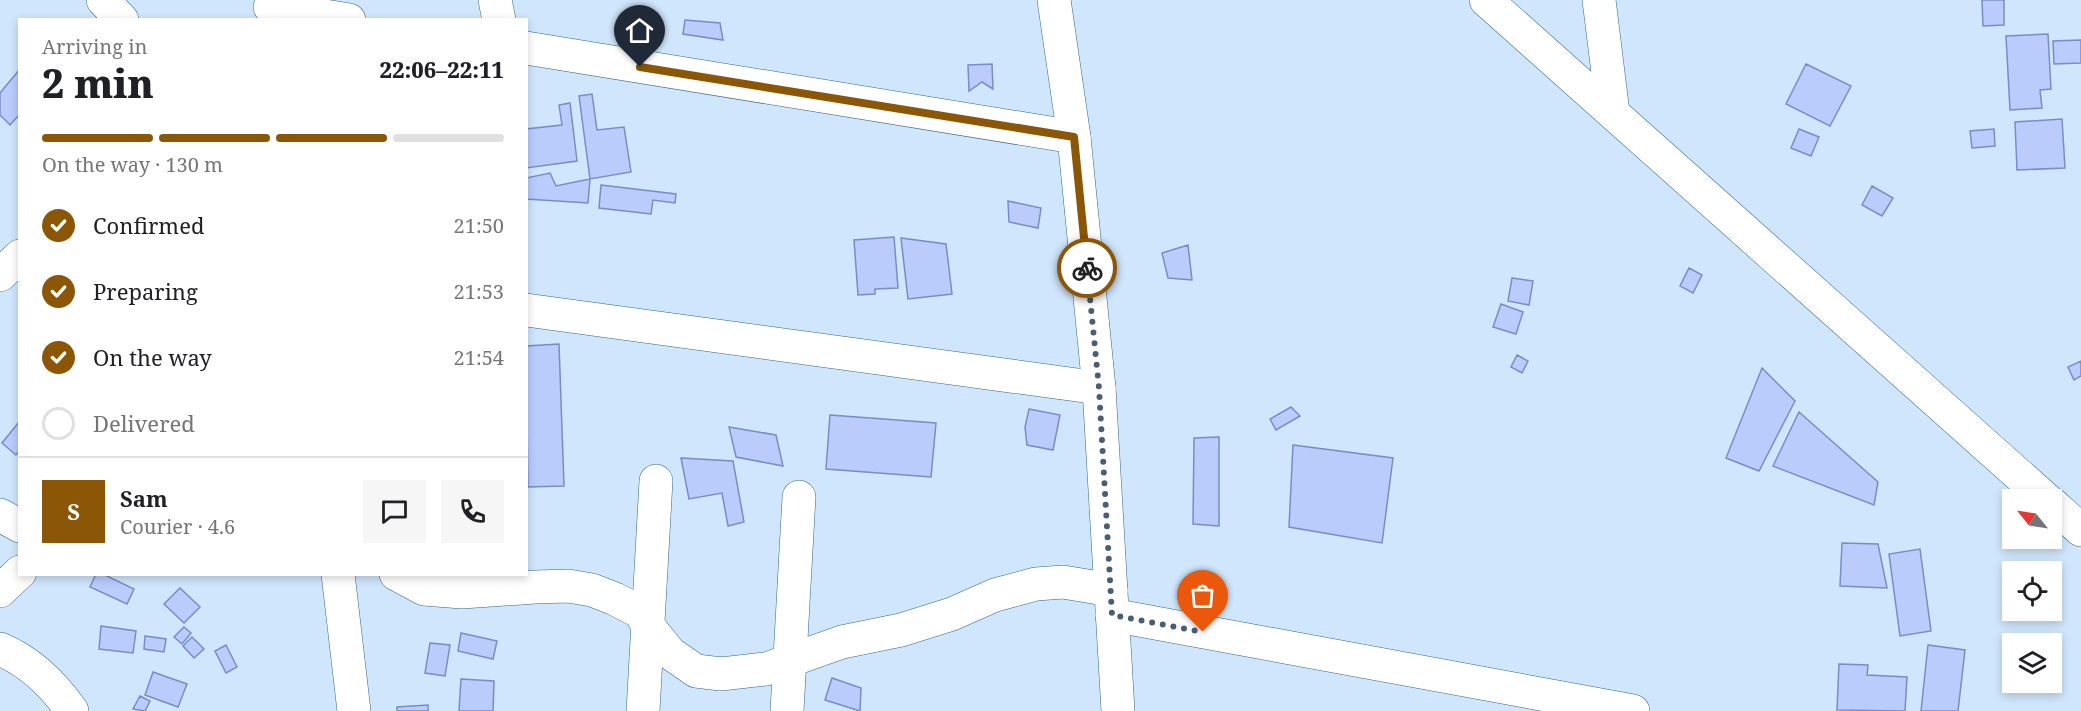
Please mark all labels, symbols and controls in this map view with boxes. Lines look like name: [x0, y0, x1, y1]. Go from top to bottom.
pin: [614, 5, 665, 67]
icon: home: [623, 14, 656, 47]
text: Arriving in: [42, 33, 147, 60]
text: 22:06–22:11: [380, 54, 504, 84]
text: 2 min: [42, 56, 154, 109]
text: On the way · 130 m: [42, 151, 223, 178]
icon: check: [42, 209, 75, 242]
text: Confirmed: [93, 210, 204, 240]
text: 21:50: [454, 212, 504, 239]
courier: [1057, 238, 1117, 298]
icon: bike: [1071, 252, 1104, 285]
icon: check: [42, 275, 75, 308]
text: Preparing: [93, 276, 198, 306]
text: 21:53: [454, 278, 504, 305]
icon: check: [42, 341, 75, 374]
text: On the way: [93, 342, 212, 372]
text: 21:54: [454, 344, 504, 371]
text: Delivered: [93, 408, 195, 438]
button: chat: [363, 480, 426, 543]
button: phone: [441, 480, 504, 543]
text: Sam: [120, 483, 168, 513]
north arrow: [2002, 489, 2062, 549]
map controls: [2002, 489, 2062, 693]
text: S: [67, 496, 80, 526]
text: Courier · 4.6: [120, 513, 235, 540]
button: locate: [2002, 561, 2062, 621]
pin: [1177, 570, 1228, 632]
icon: bag: [1186, 579, 1219, 612]
button: layers: [2002, 633, 2062, 693]

